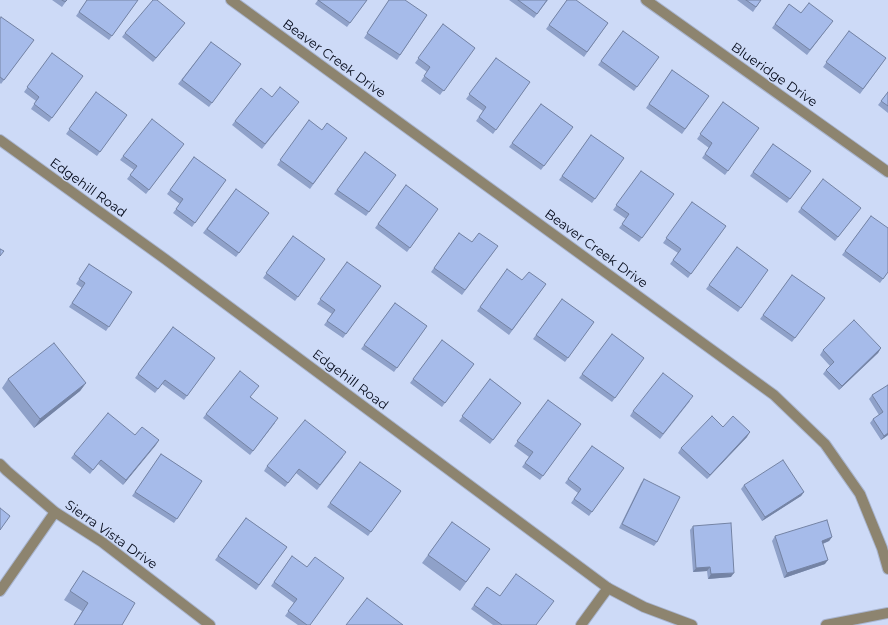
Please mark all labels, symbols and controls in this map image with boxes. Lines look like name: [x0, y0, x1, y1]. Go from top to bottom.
street label: Beaver Creek Drive: [279, 16, 389, 102]
street label: Blueridge Drive: [728, 39, 820, 111]
street label: Edgehill Road: [47, 155, 129, 221]
street label: Beaver Creek Drive: [541, 206, 651, 292]
street label: Edgehill Road: [309, 346, 391, 414]
street label: Sierra Vista Drive: [62, 497, 160, 573]

